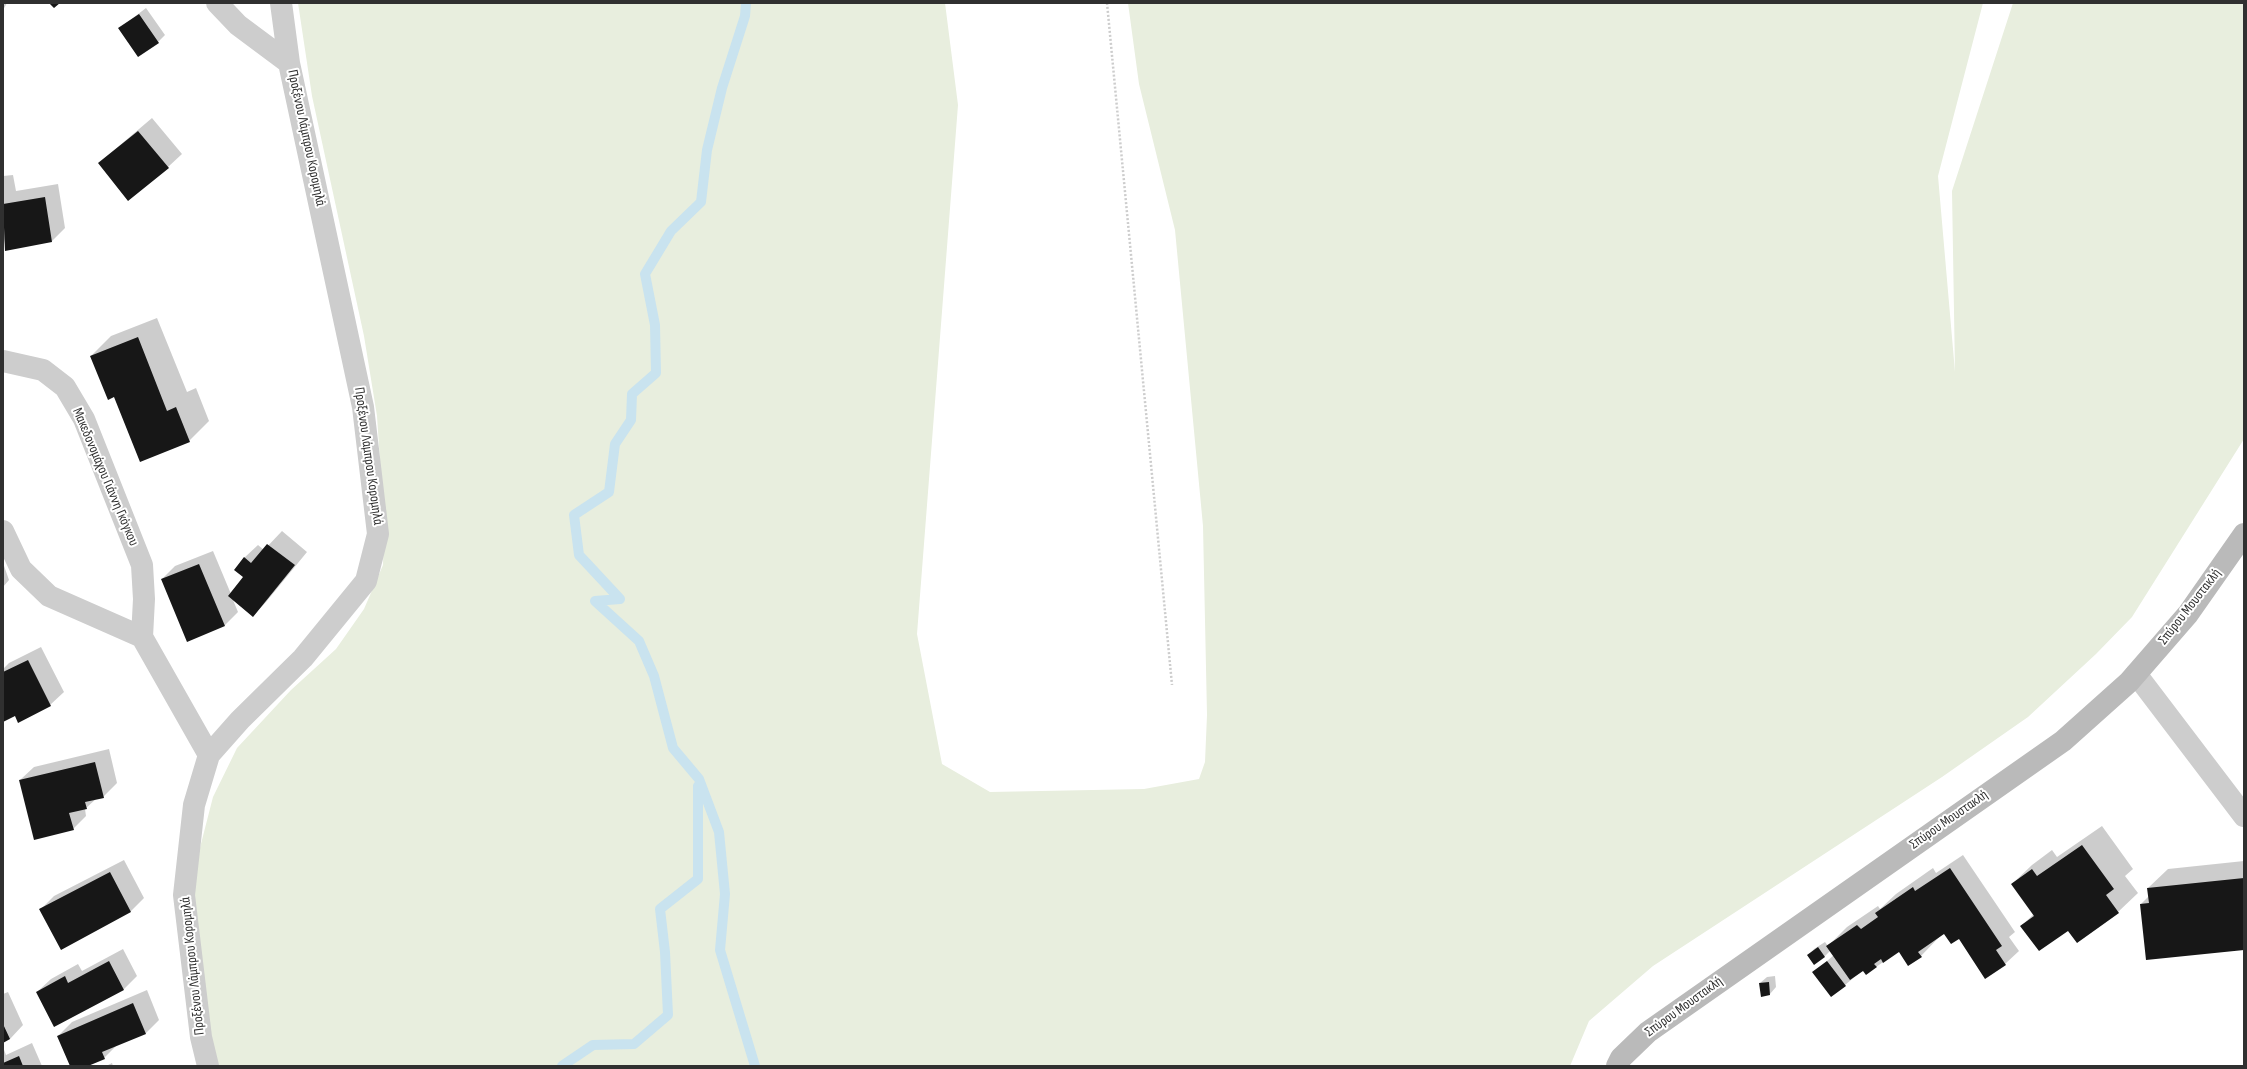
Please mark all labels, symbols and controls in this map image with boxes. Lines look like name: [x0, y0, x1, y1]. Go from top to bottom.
street label: Προξένου Λάμπρου Κορομηλά: [283, 68, 329, 208]
street label: Προξένου Λάμπρου Κορομηλά: [350, 386, 386, 526]
street label: Μακεδονομάχου Γιάννη Γκόγκου: [68, 406, 142, 548]
street label: Σπύρου Μουστακλή: [2155, 566, 2225, 648]
street label: Σπύρου Μουστακλή: [1907, 787, 1991, 853]
street label: Προξένου Λάμπρου Κορομηλά: [177, 896, 209, 1036]
street label: Σπύρου Μουστακλή: [1642, 973, 1726, 1041]

